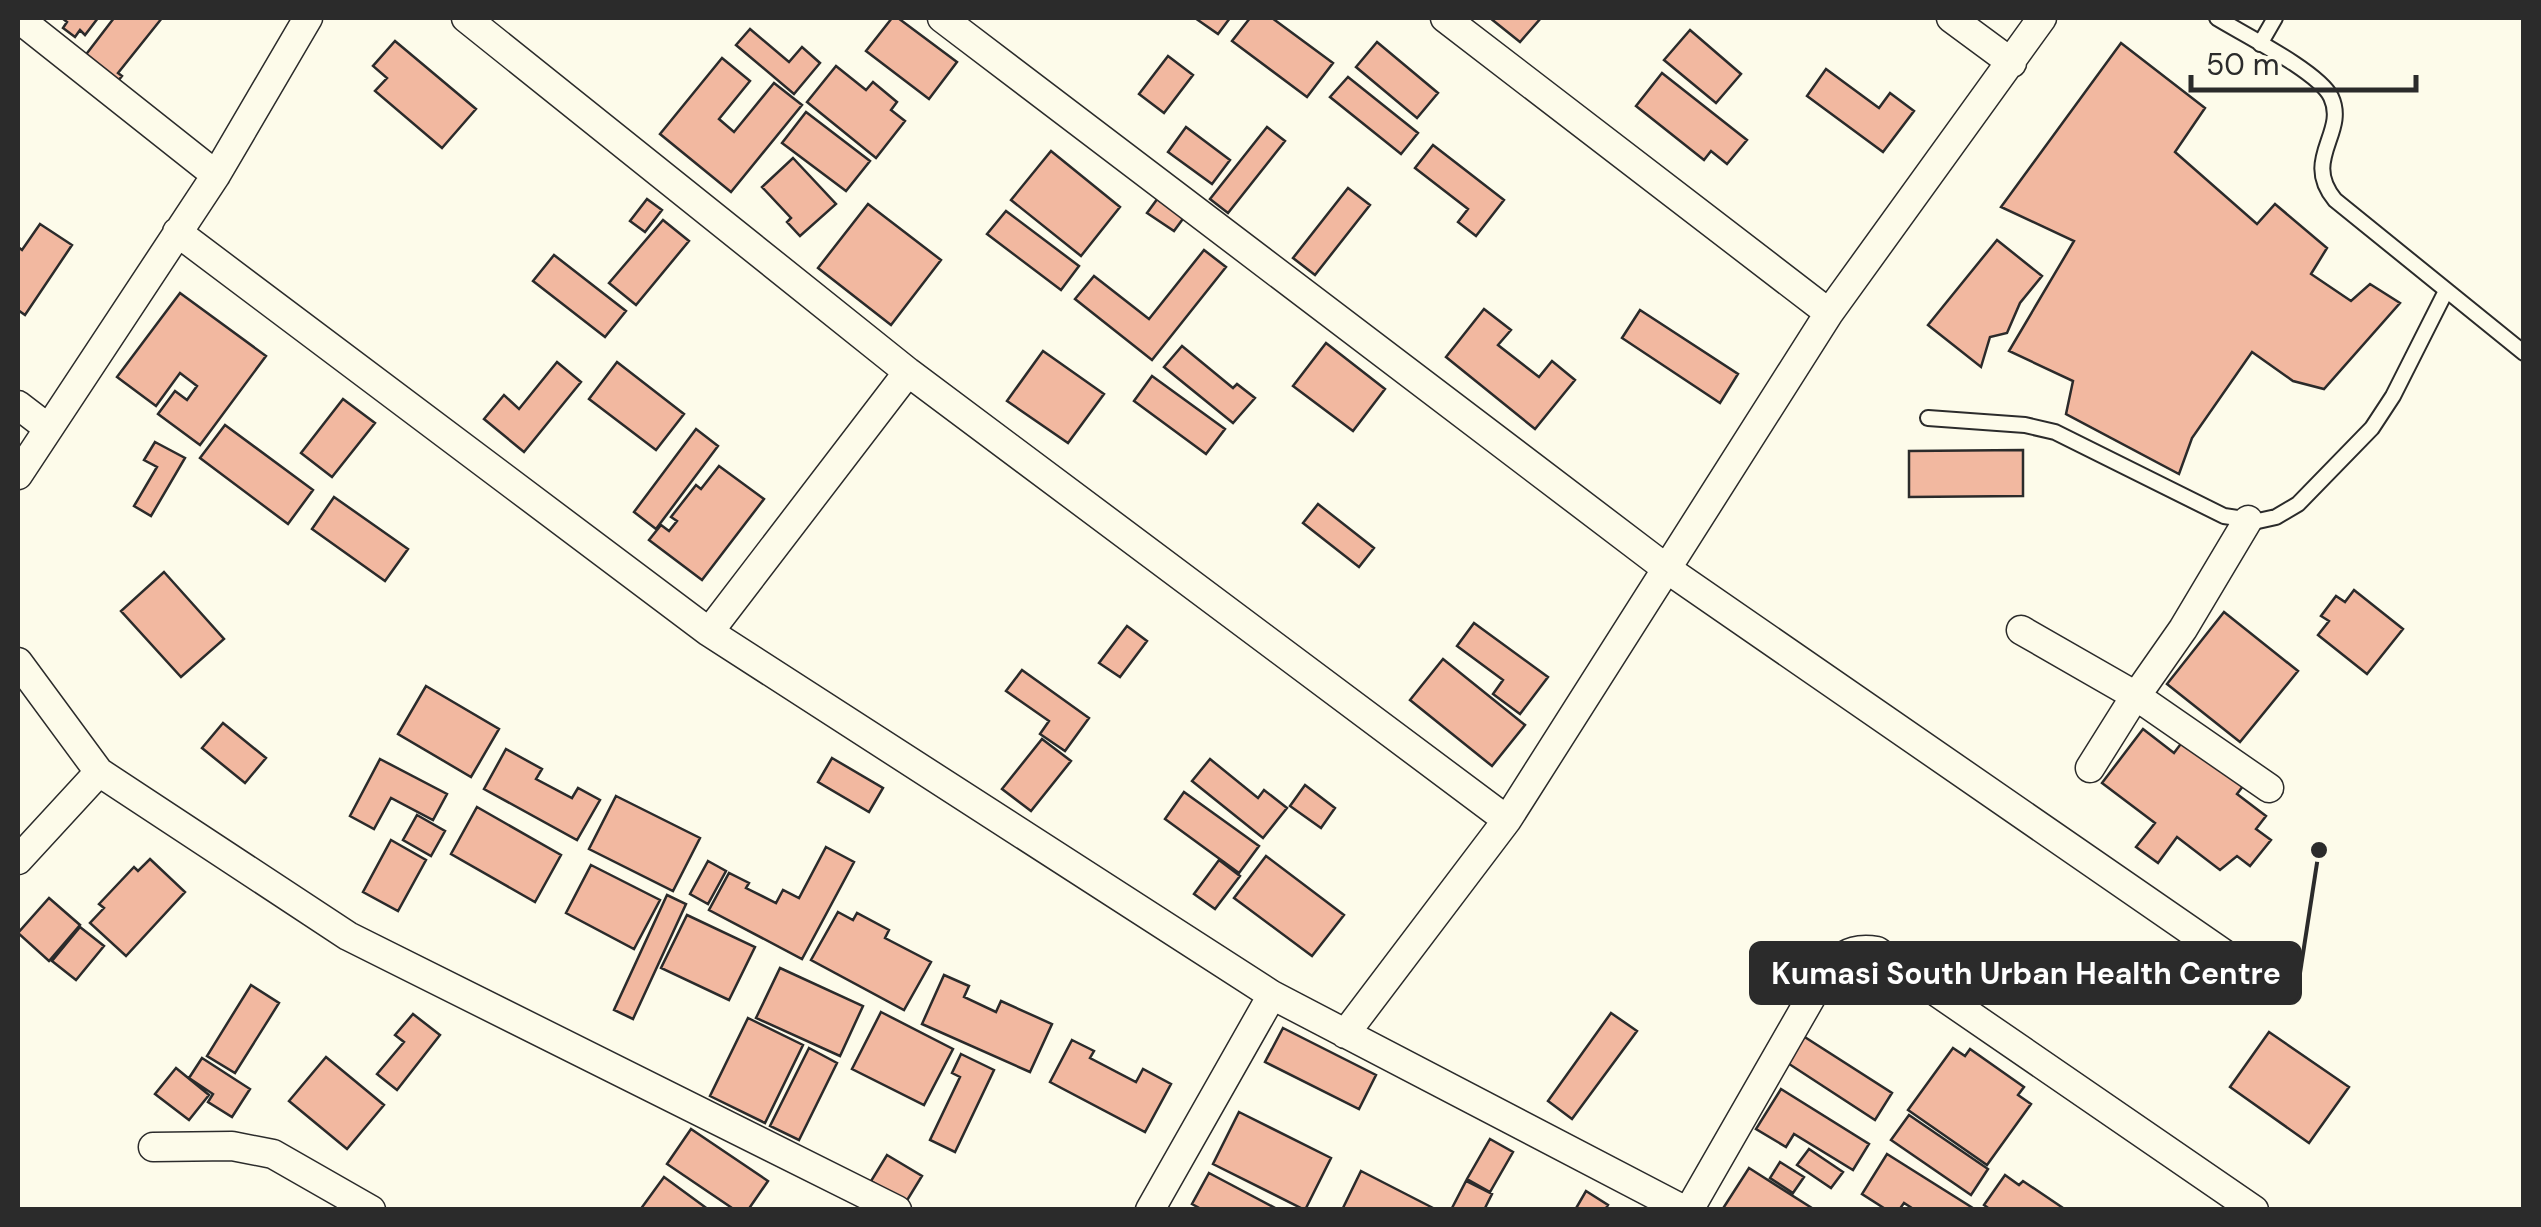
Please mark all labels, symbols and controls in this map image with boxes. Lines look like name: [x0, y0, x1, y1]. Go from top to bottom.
scale bar: [2191, 30, 2416, 92]
text: 50 m: [2206, 45, 2280, 84]
callout: Kumasi South Urban Health Centre: [1751, 943, 2300, 1003]
text: Kumasi South Urban Health Centre: [1771, 954, 2281, 993]

